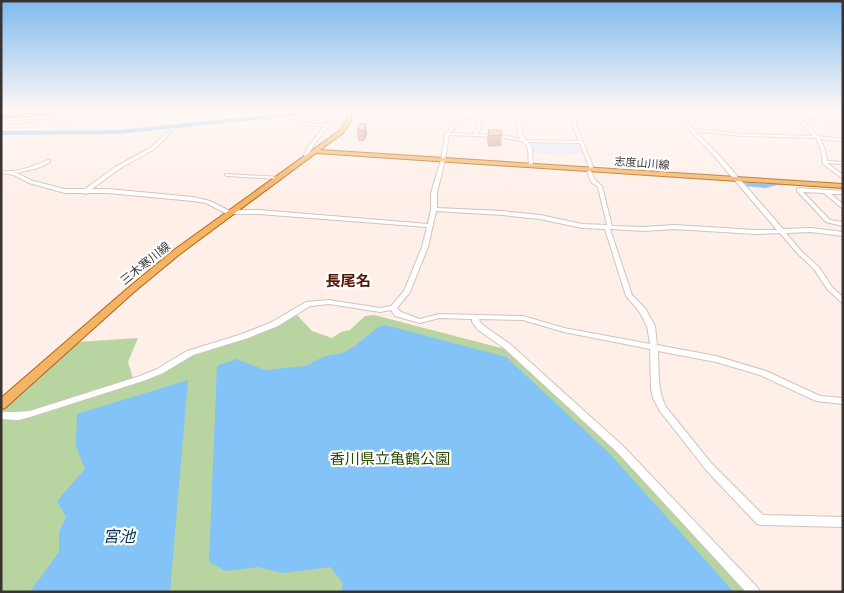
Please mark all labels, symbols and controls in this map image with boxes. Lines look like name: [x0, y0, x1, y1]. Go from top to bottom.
street label: 志度山川線: [614, 154, 670, 172]
street label: 三木寒川線: [117, 238, 173, 288]
district label: 長尾名: [325, 271, 371, 290]
park label: 香川県立亀鶴公園: [330, 449, 450, 468]
water label: 宮池: [103, 526, 137, 546]

